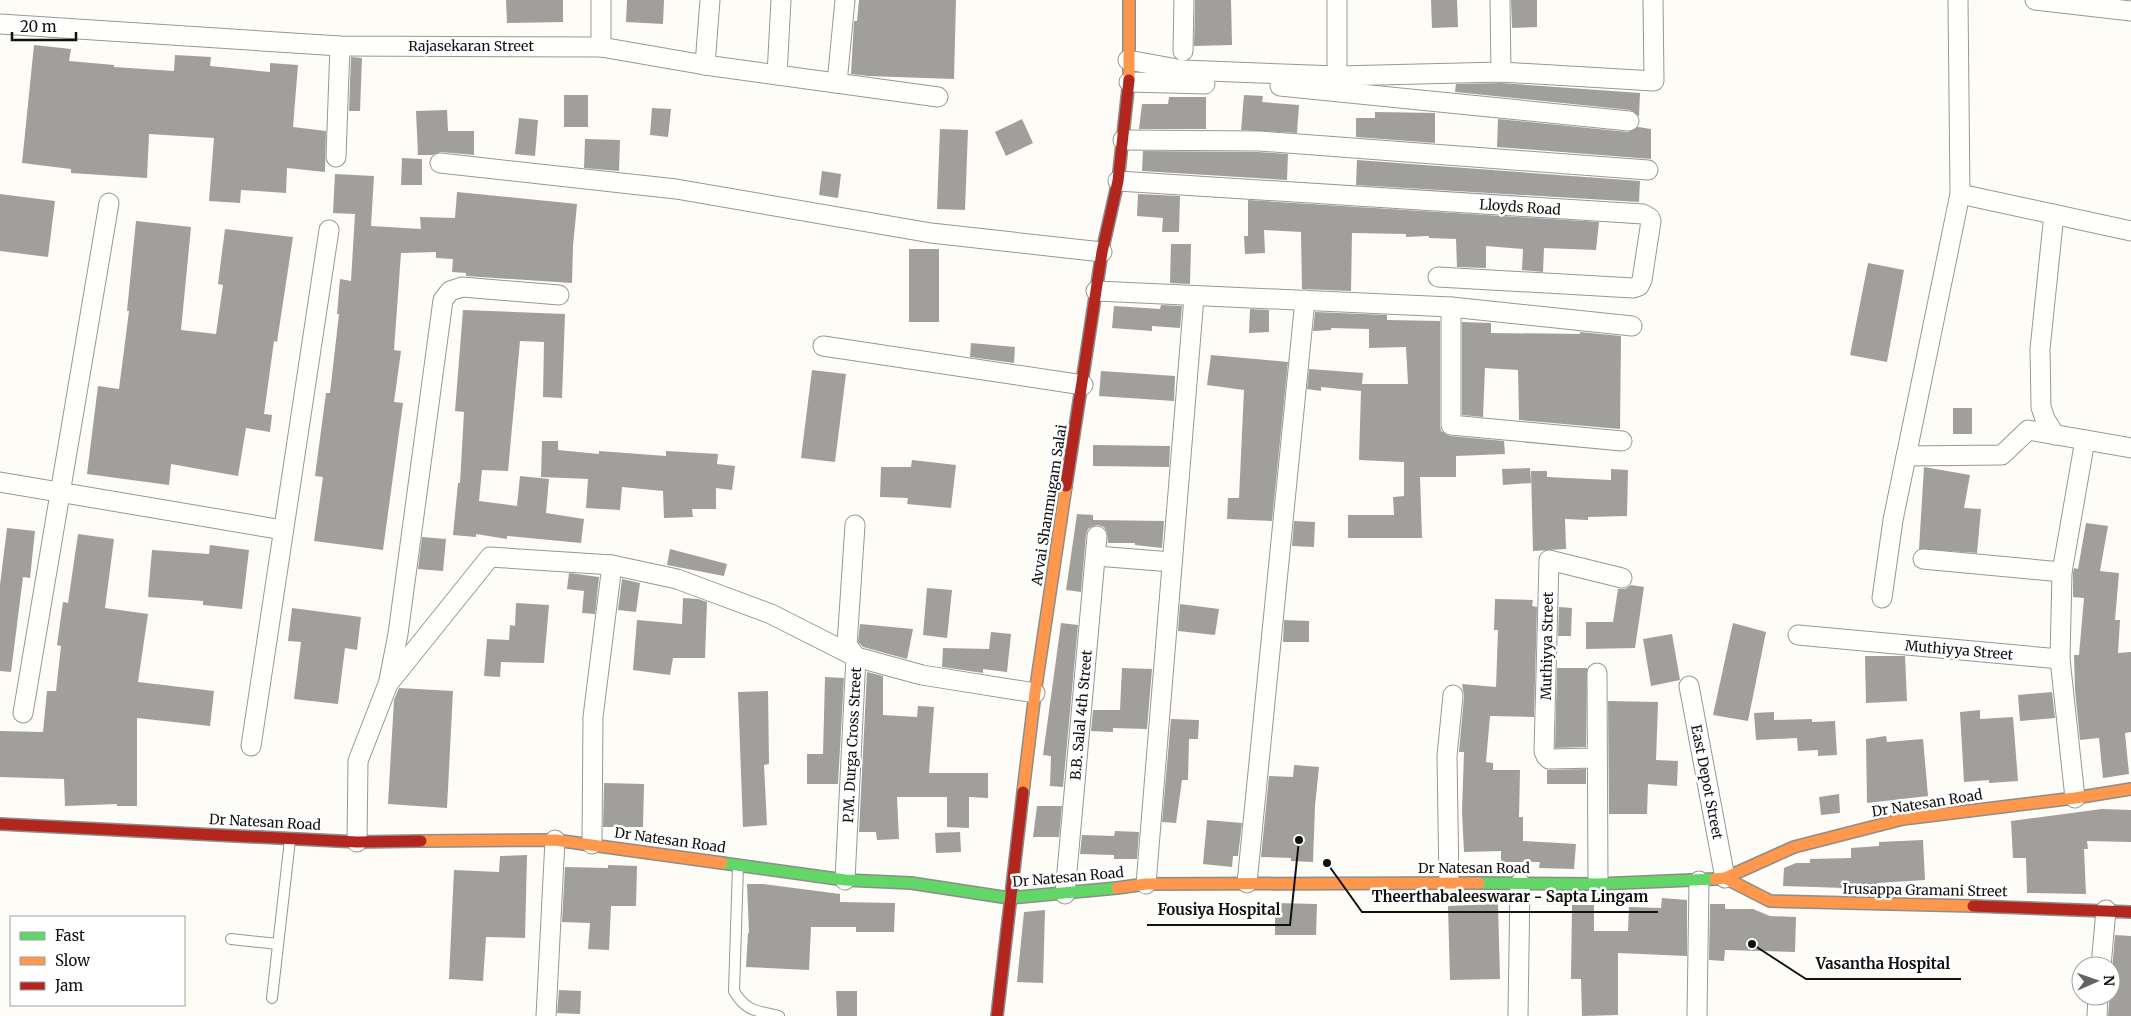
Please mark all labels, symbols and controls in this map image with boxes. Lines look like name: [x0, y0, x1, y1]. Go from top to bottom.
scale bar: [12, 10, 76, 42]
text: 20 m: [20, 17, 57, 36]
street label: Rajasekaran Street: [408, 37, 534, 55]
street label: Lloyds Road: [1479, 195, 1562, 219]
street label: Avvai Shanmugam Salai: [1027, 423, 1071, 588]
street label: Muthiyya Street: [1537, 591, 1557, 700]
street label: Muthiyya Street: [1904, 636, 2014, 664]
street label: B.B. Salal 4th Street: [1066, 648, 1096, 781]
street label: P.M. Durga Cross Street: [839, 666, 865, 823]
street label: East Depot Street: [1687, 723, 1727, 841]
street label: Dr Natesan Road: [1870, 785, 1984, 821]
street label: Dr Natesan Road: [209, 810, 322, 834]
street label: Dr Natesan Road: [613, 823, 727, 857]
street label: Dr Natesan Road: [1418, 859, 1531, 877]
street label: Dr Natesan Road: [1011, 863, 1125, 891]
street label: Irusappa Gramani Street: [1842, 880, 2008, 900]
callout: Theerthabaleeswarar - Sapta Lingam: [1362, 882, 1658, 912]
text: Theerthabaleeswarar - Sapta Lingam: [1372, 887, 1648, 906]
callout: Fousiya Hospital: [1147, 895, 1290, 925]
text: Fousiya Hospital: [1158, 900, 1281, 919]
legend: [10, 916, 185, 1006]
text: Fast: [55, 926, 85, 945]
callout: Vasantha Hospital: [1806, 949, 1961, 979]
text: Slow: [55, 951, 90, 970]
text: Vasantha Hospital: [1815, 954, 1950, 973]
north arrow: [2071, 956, 2121, 1006]
text: N: [2100, 975, 2118, 986]
text: Jam: [54, 976, 83, 995]

